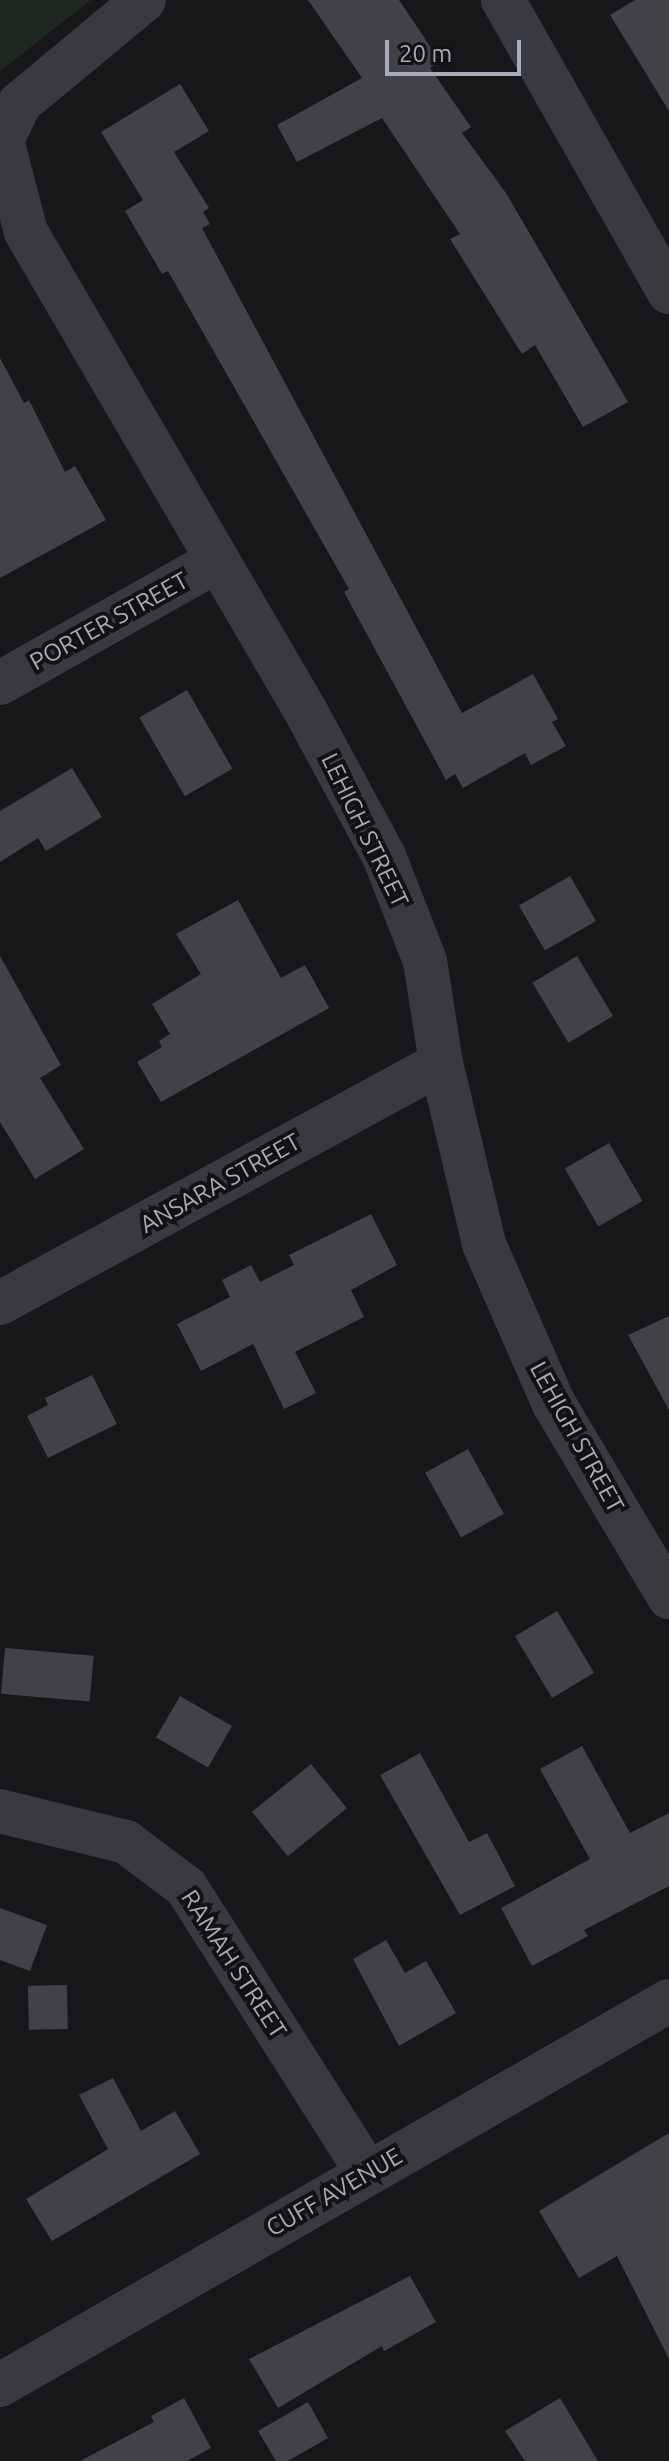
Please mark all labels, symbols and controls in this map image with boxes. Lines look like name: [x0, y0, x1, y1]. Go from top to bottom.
scale bar: [389, 24, 525, 74]
text: 20 m: [399, 40, 452, 67]
street label: PORTER STREET: [25, 566, 193, 676]
street label: LEHIGH STREET: [315, 748, 415, 912]
street label: ANSARA STREET: [135, 1127, 305, 1239]
street label: LEHIGH STREET: [524, 1357, 630, 1517]
street label: RAMAH STREET: [175, 1884, 293, 2044]
street label: CUFF AVENUE: [261, 2142, 407, 2242]

